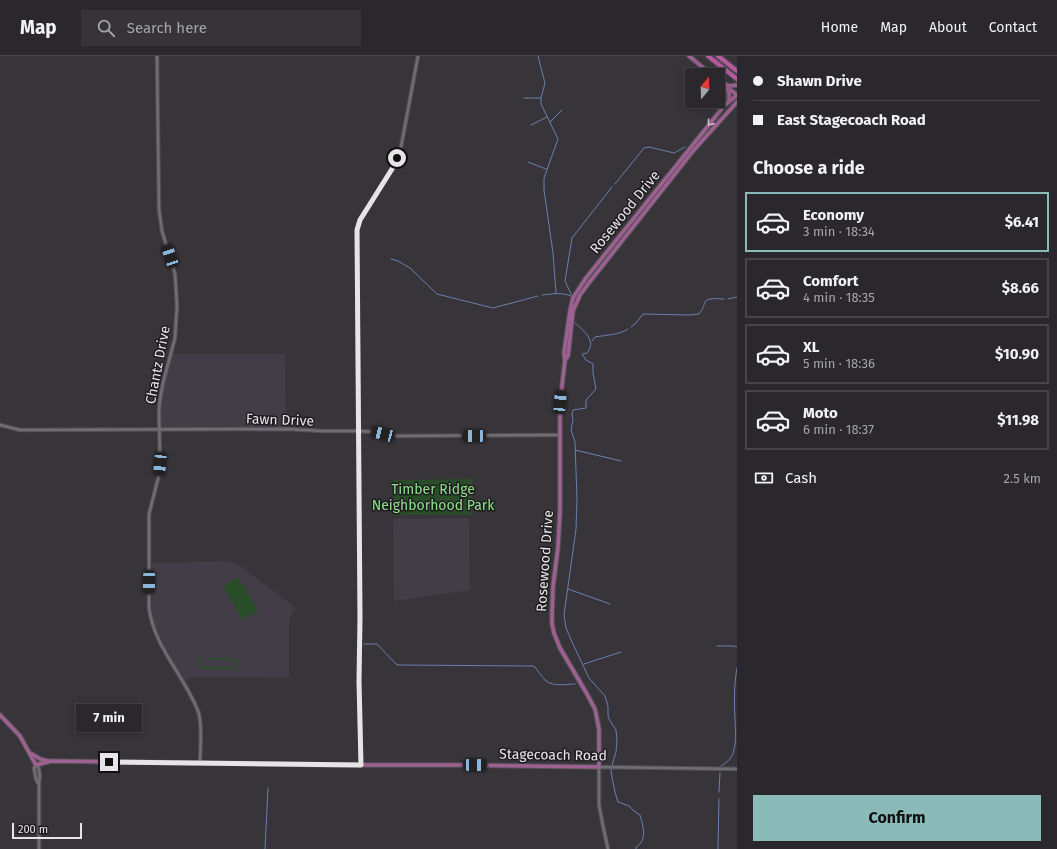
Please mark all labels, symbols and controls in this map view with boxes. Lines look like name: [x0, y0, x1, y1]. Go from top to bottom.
search box: [81, 10, 361, 46]
text: Map: [20, 16, 57, 39]
icon: search: [95, 17, 117, 39]
text: Search here: [127, 19, 207, 37]
text: Home: [821, 19, 858, 36]
text: Map: [880, 19, 907, 36]
text: About: [929, 19, 967, 36]
text: Contact: [989, 19, 1037, 36]
north arrow: [685, 68, 725, 108]
map controls: [685, 68, 725, 108]
text: Shawn Drive: [777, 72, 862, 90]
text: East Stagecoach Road: [777, 111, 926, 129]
one-way arrow: [708, 119, 715, 126]
route start: [388, 149, 406, 167]
text: Choose a ride: [753, 157, 865, 179]
street label: Rosewood Drive: [586, 167, 664, 257]
icon: car: [755, 204, 791, 240]
text: Economy: [803, 206, 864, 224]
text: $6.41: [1005, 213, 1039, 231]
text: 3 min · 18:34: [803, 224, 875, 239]
car: [161, 243, 179, 269]
icon: car: [755, 270, 791, 306]
text: Comfort: [803, 272, 859, 290]
text: $8.66: [1002, 279, 1039, 297]
text: 4 min · 18:35: [803, 290, 875, 305]
street label: Chantz Drive: [142, 324, 174, 406]
icon: car: [755, 336, 791, 372]
text: XL: [803, 338, 819, 356]
text: $10.90: [995, 345, 1039, 363]
text: 5 min · 18:36: [803, 356, 875, 371]
car: [553, 390, 567, 414]
icon: car: [755, 402, 791, 438]
text: Moto: [803, 404, 838, 422]
street label: Fawn Drive: [246, 410, 314, 430]
text: $11.98: [997, 411, 1039, 429]
text: 6 min · 18:37: [803, 422, 874, 437]
car: [370, 425, 396, 443]
car: [462, 430, 486, 442]
car: [153, 452, 167, 476]
icon: cash: [753, 467, 775, 489]
text: Cash: [785, 469, 817, 487]
text: 2.5 km: [1004, 471, 1041, 486]
park label: Timber Ridge Neighborhood Park: [372, 481, 495, 514]
street label: Rosewood Drive: [533, 510, 557, 612]
car: [143, 570, 155, 594]
callout: 7 min: [76, 704, 142, 732]
text: 7 min: [93, 710, 125, 725]
street label: Stagecoach Road: [499, 746, 607, 764]
route end: [100, 753, 118, 771]
car: [463, 759, 487, 771]
button: Confirm: [753, 795, 1041, 841]
scale bar: [12, 821, 82, 840]
text: 200 m: [18, 823, 48, 836]

